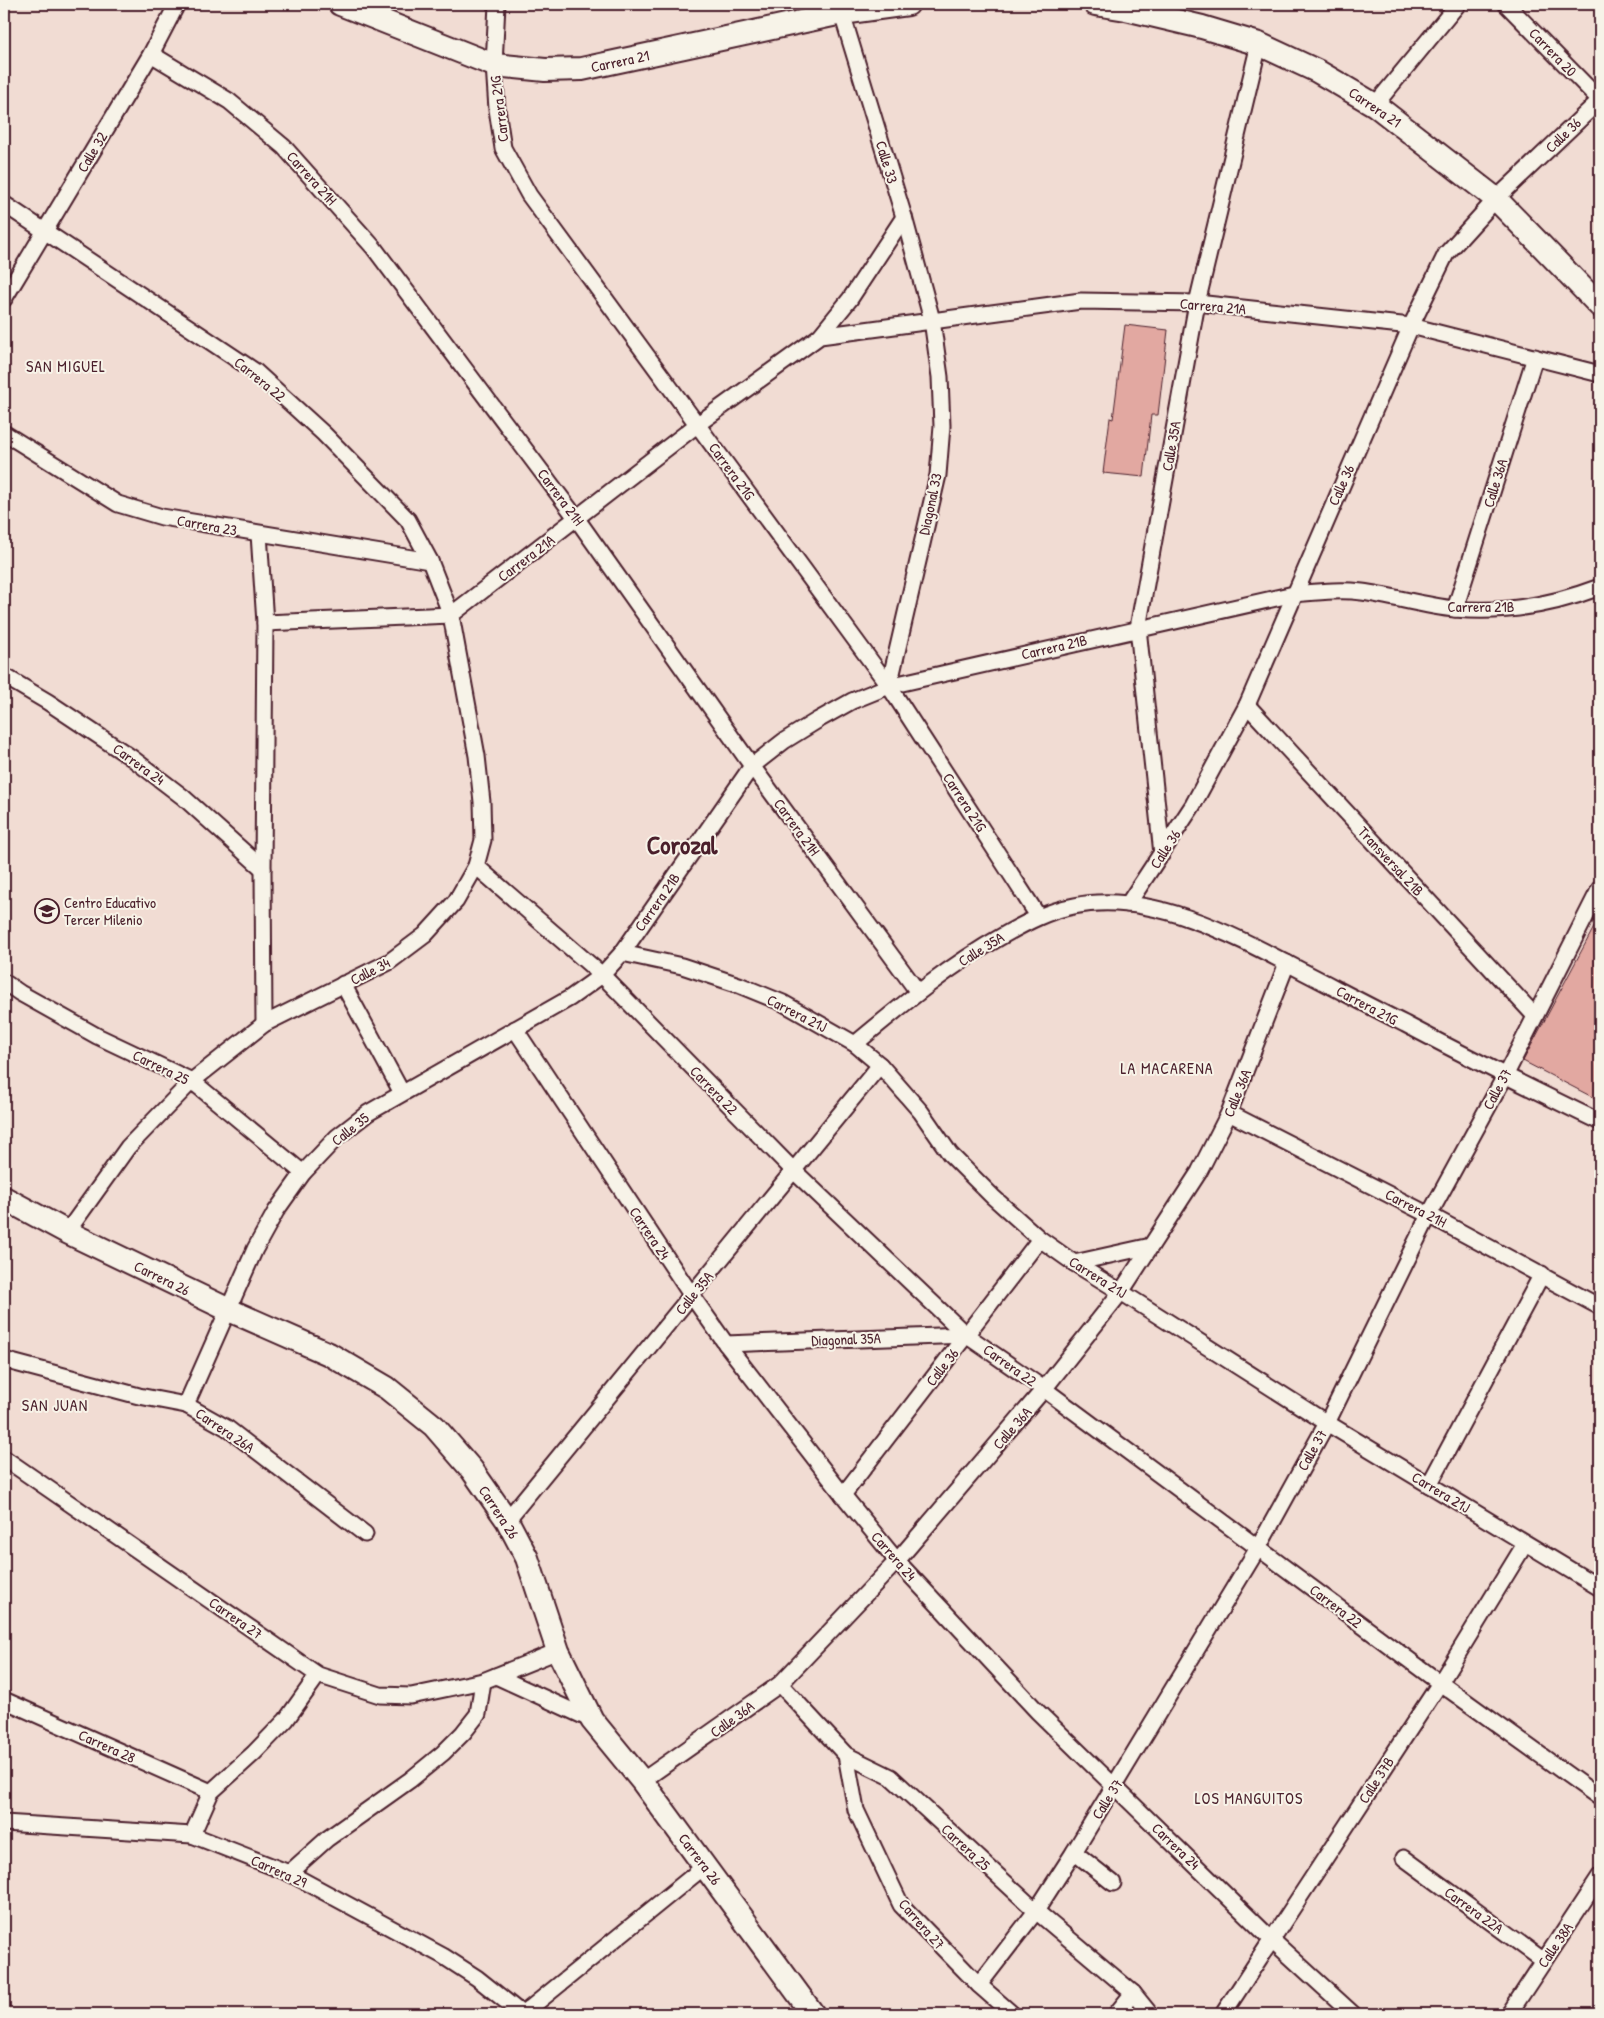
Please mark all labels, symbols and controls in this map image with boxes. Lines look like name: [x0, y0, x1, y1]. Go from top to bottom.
street label: Carrera 20: [1524, 23, 1582, 81]
street label: Carrera 21: [589, 45, 651, 77]
street label: Carrera 21G: [484, 74, 513, 143]
street label: Carrera 21: [1345, 82, 1405, 132]
street label: Calle 36: [1540, 113, 1586, 157]
street label: Calle 32: [72, 128, 112, 176]
street label: Calle 33: [871, 138, 903, 186]
street label: Carrera 21H: [282, 146, 342, 210]
street label: Carrera 21A: [1179, 293, 1248, 319]
street label: Carrera 22: [230, 352, 290, 406]
district label: SAN MIGUEL: [26, 355, 106, 377]
street label: Calle 35A: [1156, 419, 1186, 473]
street label: Carrera 21G: [704, 438, 760, 505]
street label: Calle 36A: [1478, 455, 1513, 510]
street label: Calle 36: [1323, 461, 1359, 509]
street label: Carrera 21H: [533, 464, 589, 530]
street label: Diagonal 33: [913, 471, 947, 537]
street label: Carrera 23: [175, 509, 239, 541]
street label: Carrera 21A: [493, 529, 559, 586]
street label: Carrera 21B: [1448, 596, 1514, 617]
street label: Carrera 21B: [1019, 629, 1089, 665]
street label: Carrera 24: [109, 738, 169, 790]
street label: Carrera 21G: [938, 768, 992, 836]
street label: Carrera 21H: [769, 794, 825, 860]
street label: Transversal 21B: [1353, 822, 1429, 900]
street label: Calle 36: [1145, 825, 1185, 873]
district label: Corozal: [647, 828, 719, 862]
street label: Carrera 21B: [629, 869, 685, 935]
place label: Centro Educativo Tercer Milenio: [64, 892, 156, 930]
school or university icon: Centro Educativo Tercer Milenio: [34, 898, 60, 924]
street label: Calle 35A: [954, 926, 1008, 971]
street label: Calle 34: [346, 952, 394, 990]
street label: Carrera 21G: [1333, 980, 1402, 1030]
street label: Carrera 21J: [763, 989, 831, 1037]
street label: Carrera 25: [129, 1044, 193, 1090]
district label: LA MACARENA: [1120, 1057, 1214, 1079]
street label: Carrera 22: [685, 1061, 743, 1119]
street label: Calle 36A: [1218, 1065, 1256, 1120]
street label: Calle 37: [1477, 1065, 1517, 1113]
street label: Calle 35: [327, 1107, 374, 1151]
street label: Carrera 21H: [1382, 1184, 1450, 1232]
street label: Carrera 24: [625, 1203, 676, 1264]
street label: Carrera 21J: [1065, 1251, 1131, 1303]
street label: Carrera 26: [131, 1255, 193, 1301]
street label: Calle 35A: [670, 1266, 718, 1319]
street label: Diagonal 35A: [811, 1327, 882, 1351]
street label: Carrera 22: [979, 1339, 1041, 1391]
street label: Calle 36: [921, 1344, 963, 1390]
district label: SAN JUAN: [22, 1394, 88, 1416]
street label: Calle 36A: [988, 1402, 1037, 1454]
street label: Carrera 26A: [191, 1403, 259, 1458]
street label: Calle 37: [1292, 1426, 1332, 1474]
street label: Carrera 21J: [1408, 1466, 1475, 1518]
street label: Carrera 26: [474, 1481, 524, 1543]
street label: Carrera 24: [867, 1527, 922, 1586]
street label: Carrera 22: [1305, 1579, 1367, 1633]
street label: Carrera 27: [205, 1592, 267, 1644]
street label: Calle 36A: [706, 1695, 759, 1742]
street label: Carrera 28: [75, 1724, 139, 1768]
street label: Calle 37B: [1353, 1753, 1399, 1807]
street label: Calle 37: [1086, 1775, 1128, 1823]
district label: LOS MANGUITOS: [1195, 1787, 1303, 1809]
street label: Carrera 24: [1147, 1818, 1205, 1874]
street label: Carrera 25: [937, 1819, 996, 1876]
street label: Carrera 26: [674, 1829, 726, 1889]
street label: Carrera 29: [248, 1849, 311, 1893]
street label: Carrera 22A: [1440, 1881, 1508, 1939]
street label: Carrera 27: [894, 1894, 950, 1954]
street label: Calle 38A: [1532, 1918, 1578, 1972]

